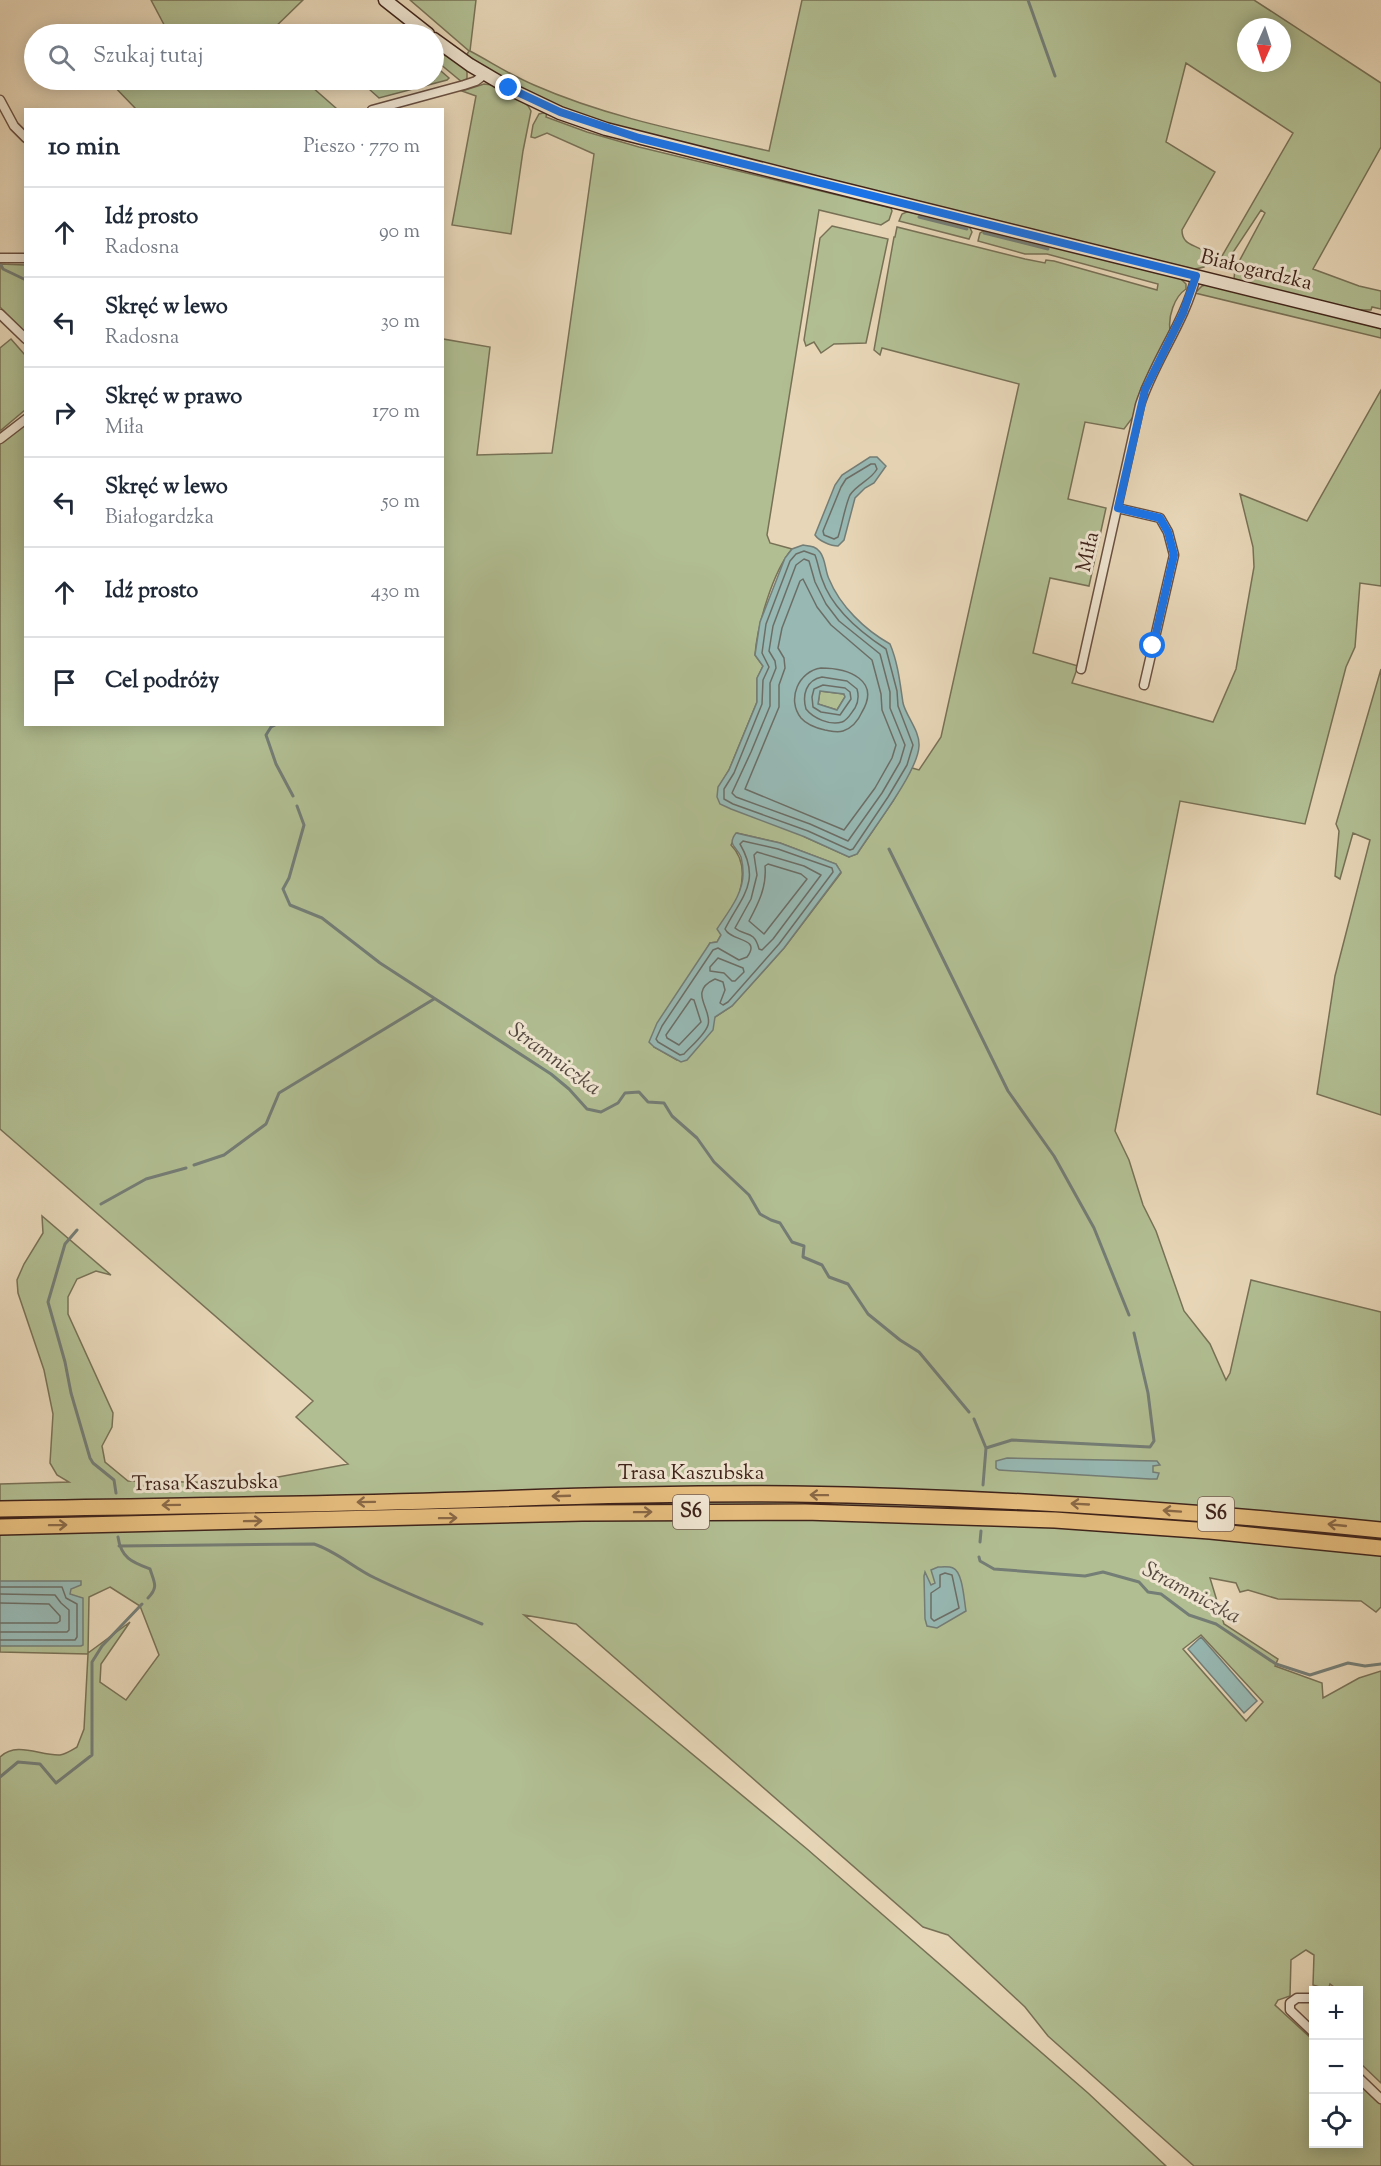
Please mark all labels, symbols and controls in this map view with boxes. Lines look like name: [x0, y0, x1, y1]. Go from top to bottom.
north arrow: [1237, 18, 1291, 72]
search box: [24, 24, 444, 90]
icon: search: [45, 41, 78, 74]
text: Szukaj tutaj: [93, 41, 204, 73]
route end: [495, 74, 521, 100]
text: 10 min: [48, 129, 120, 166]
text: Pieszo · 770 m: [303, 133, 420, 162]
text: Idź prosto: [105, 202, 198, 234]
icon: ahead: [48, 216, 81, 249]
text: 90 m: [379, 218, 420, 247]
text: Radosna: [105, 234, 179, 263]
street label: Białogardzka: [1197, 243, 1315, 299]
text: Skręć w lewo: [105, 292, 228, 324]
icon: left: [48, 306, 81, 339]
text: 30 m: [381, 308, 420, 337]
text: Radosna: [105, 324, 179, 353]
text: Skręć w prawo: [105, 382, 242, 414]
icon: right: [48, 396, 81, 429]
text: 170 m: [372, 398, 420, 427]
text: Miła: [105, 414, 144, 443]
text: Skręć w lewo: [105, 472, 228, 504]
icon: left: [48, 486, 81, 519]
text: 50 m: [382, 488, 420, 517]
text: Białogardzka: [105, 504, 214, 533]
street label: Miła: [1070, 528, 1108, 575]
icon: ahead: [48, 576, 81, 609]
text: Idź prosto: [105, 576, 198, 608]
text: 430 m: [371, 578, 420, 607]
route start: [1139, 632, 1165, 658]
icon: arrive: [48, 666, 81, 699]
text: Cel podróży: [105, 666, 219, 698]
water label: Stramniczka: [501, 1015, 607, 1105]
street label: Trasa Kaszubska: [618, 1459, 765, 1489]
street label: Trasa Kaszubska: [131, 1468, 279, 1500]
one-way arrow: [810, 1489, 830, 1500]
one-way arrow: [552, 1491, 572, 1502]
road number: S6: [673, 1495, 709, 1529]
one-way arrow: [357, 1496, 377, 1507]
road number: S6: [1198, 1497, 1234, 1531]
one-way arrow: [1070, 1499, 1090, 1510]
one-way arrow: [162, 1500, 182, 1511]
one-way arrow: [1163, 1505, 1183, 1516]
one-way arrow: [633, 1507, 653, 1518]
one-way arrow: [438, 1512, 458, 1523]
one-way arrow: [243, 1515, 263, 1527]
one-way arrow: [48, 1520, 68, 1531]
one-way arrow: [1328, 1520, 1348, 1531]
water label: Stramniczka: [1136, 1555, 1246, 1633]
map controls: [1309, 1986, 1363, 2148]
button: +: [1309, 1986, 1363, 2040]
button: −: [1309, 2040, 1363, 2094]
button: locate: [1309, 2094, 1363, 2148]

